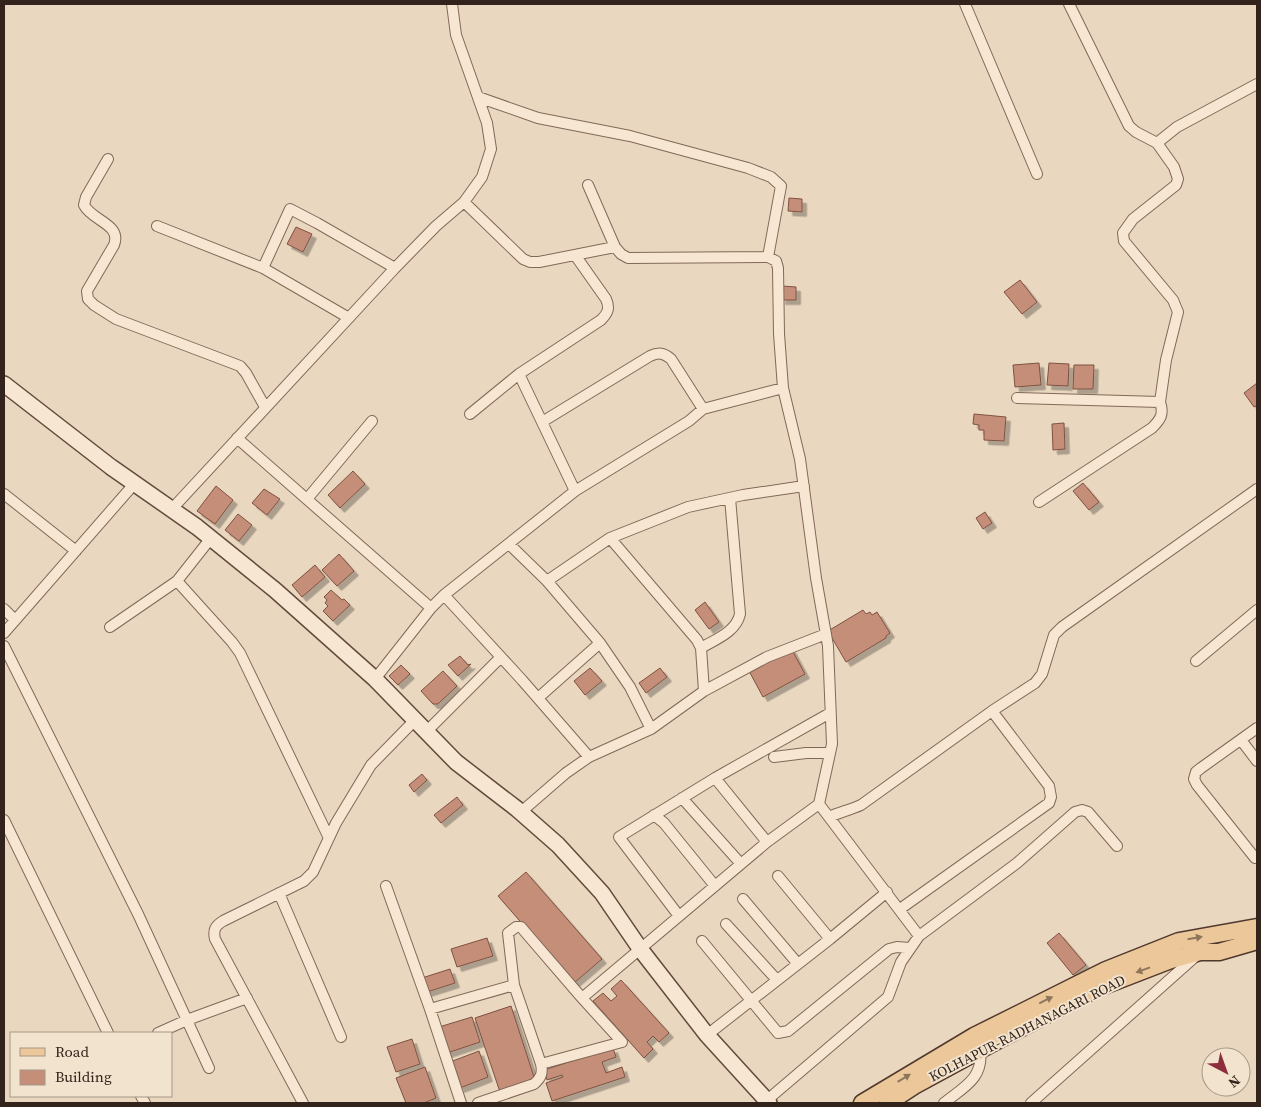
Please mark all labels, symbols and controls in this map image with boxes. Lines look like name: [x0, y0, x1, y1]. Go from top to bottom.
one-way arrow: [1188, 933, 1204, 941]
one-way arrow: [1135, 967, 1150, 974]
street label: KOLHAPUR-RADHANAGARI ROAD: [925, 970, 1129, 1086]
one-way arrow: [1039, 996, 1053, 1004]
legend: [10, 1032, 172, 1097]
text: Road: [55, 1041, 89, 1062]
north arrow: [1201, 1047, 1251, 1097]
text: Building: [55, 1066, 112, 1087]
text: N: [1224, 1071, 1245, 1093]
one-way arrow: [897, 1074, 910, 1083]

